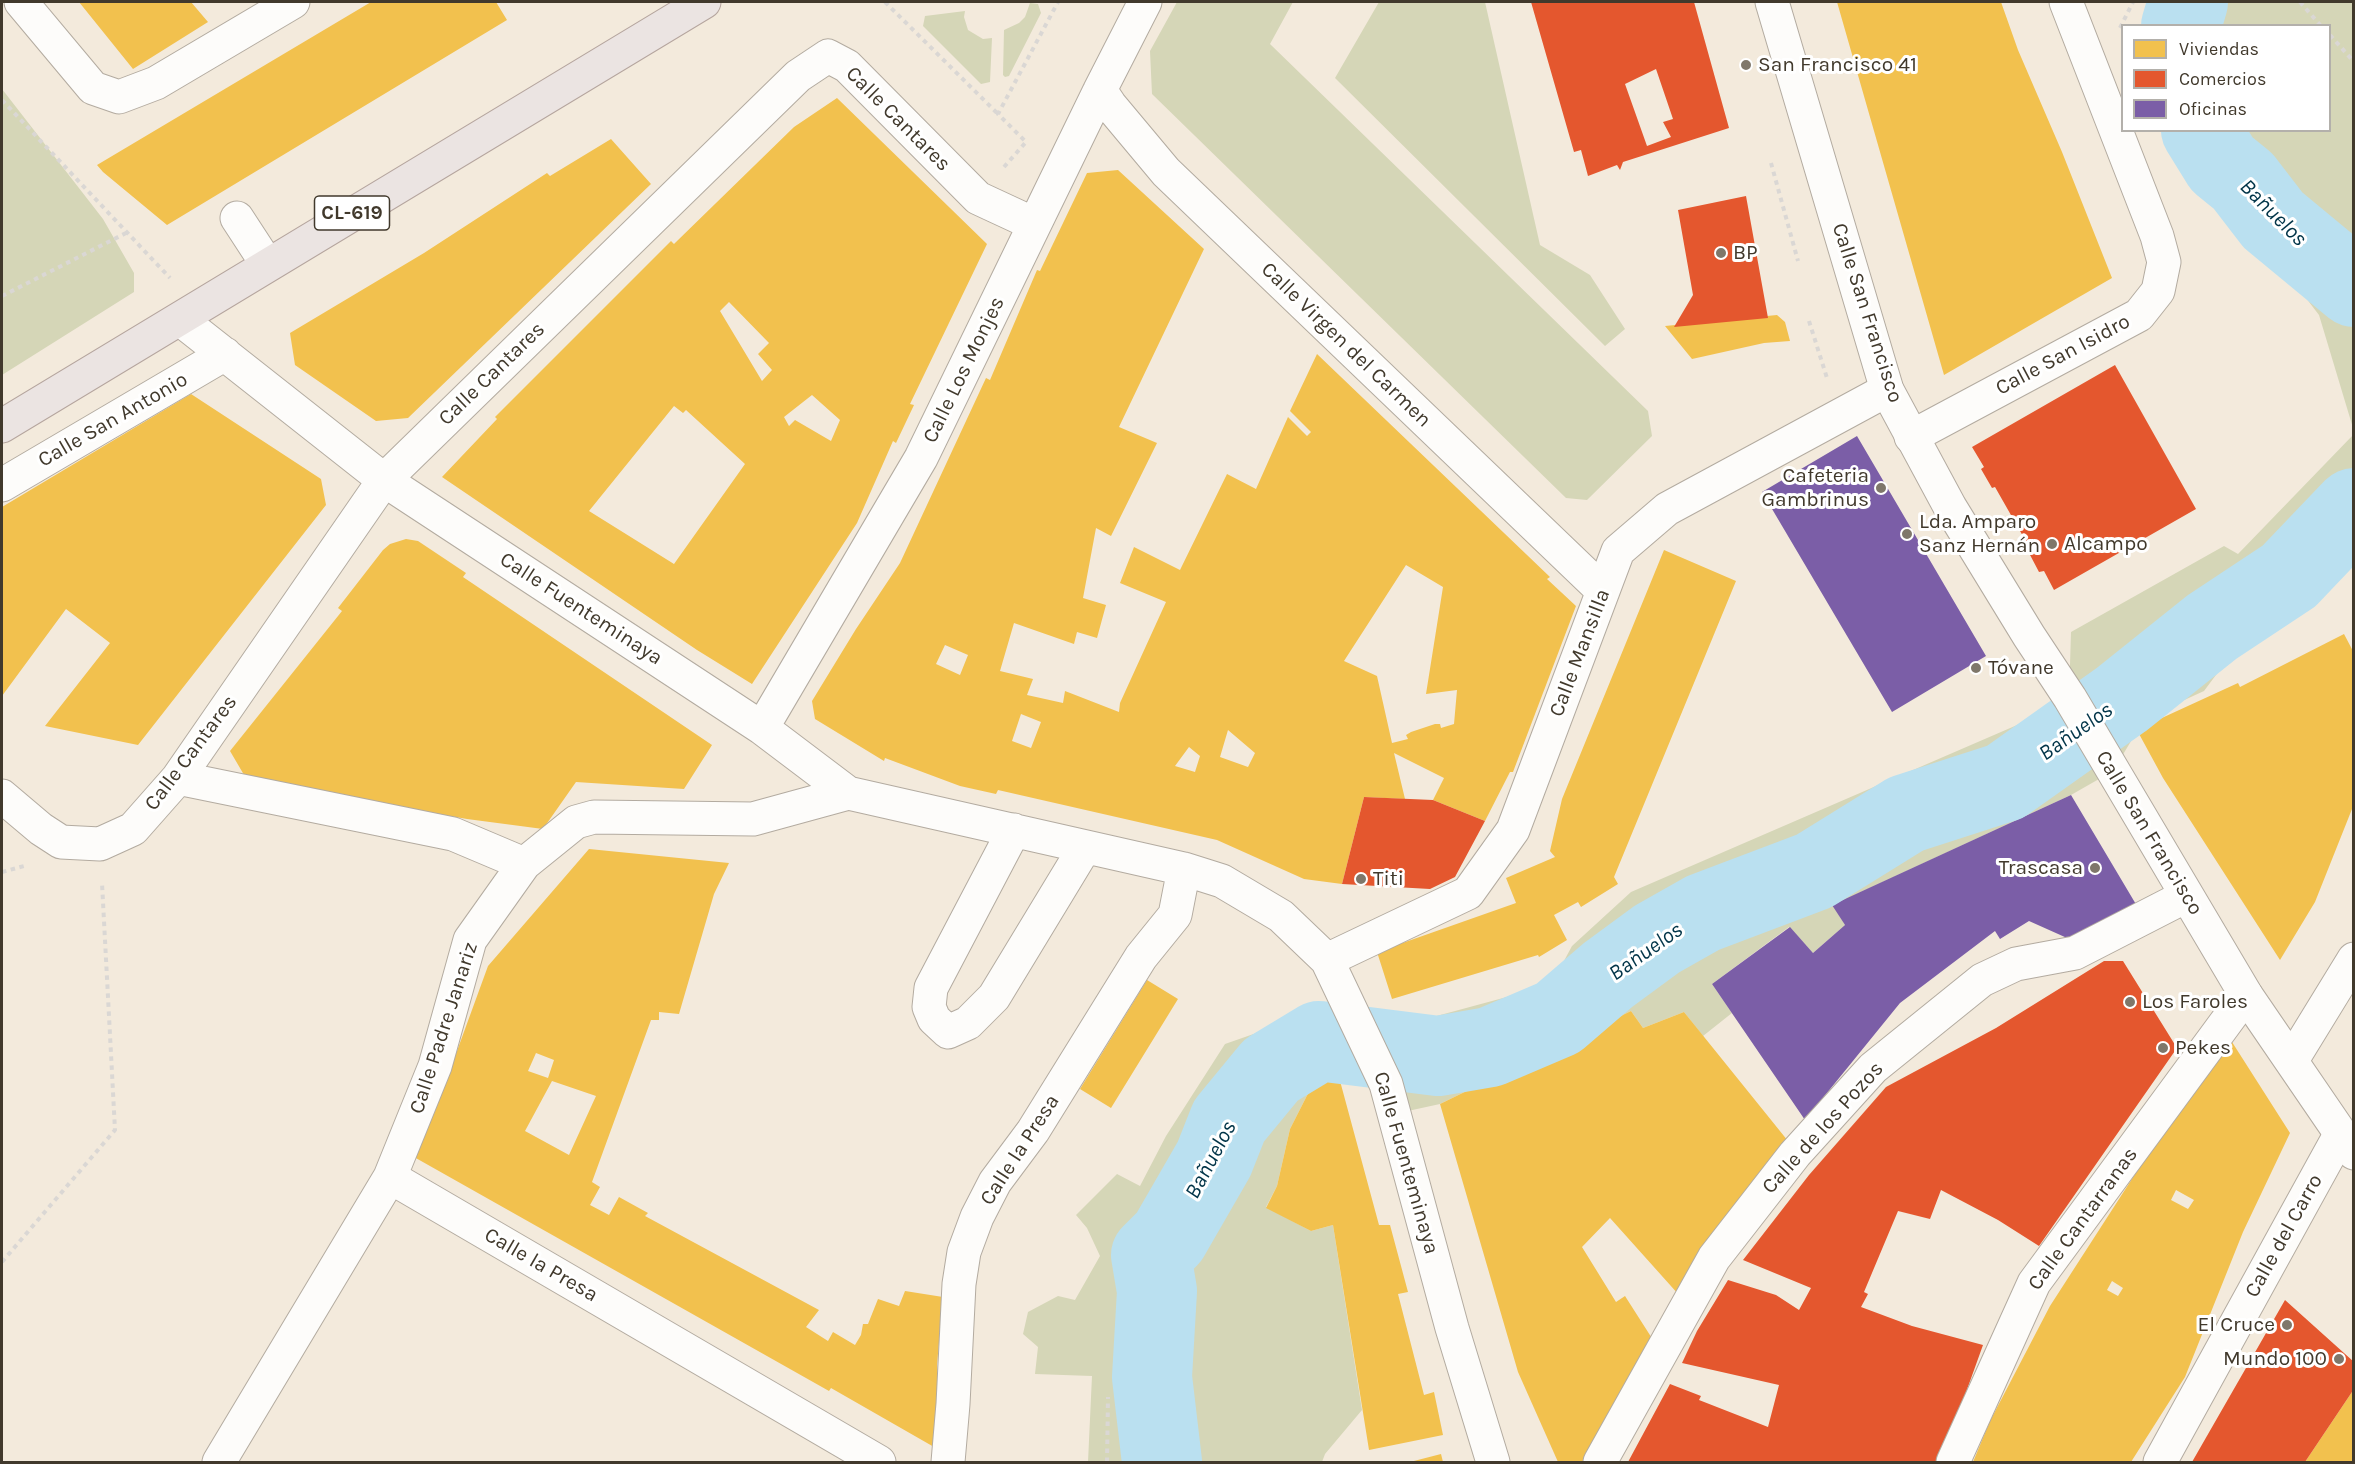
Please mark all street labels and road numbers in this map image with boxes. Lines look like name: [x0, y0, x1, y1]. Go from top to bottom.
street label: Calle Cantares: [840, 61, 956, 177]
road number: CL-619: [314, 196, 389, 230]
street label: Calle San Francisco: [1826, 220, 1908, 406]
street label: Calle Virgen del Carmen: [1256, 257, 1436, 433]
street label: Calle Los Monjes: [918, 293, 1010, 447]
street label: Calle San Isidro: [1991, 309, 2135, 401]
street label: Calle Cantares: [434, 317, 550, 431]
street label: Calle San Antonio: [34, 367, 192, 473]
street label: Calle Fuenteminaya: [495, 547, 667, 671]
street label: Calle Mansilla: [1544, 586, 1616, 720]
street label: Calle Cantares: [139, 690, 243, 816]
street label: Calle San Francisco: [2090, 746, 2208, 920]
street label: Calle Padre Janariz: [404, 939, 484, 1117]
street label: Calle de los Pozos: [1757, 1057, 1889, 1199]
street label: Calle Fuenteminaya: [1368, 1069, 1444, 1257]
street label: Calle la Presa: [975, 1090, 1065, 1210]
street label: Calle Cantarranas: [2023, 1143, 2143, 1295]
street label: Calle del Carro: [2240, 1170, 2328, 1302]
street label: Calle la Presa: [480, 1222, 602, 1308]

